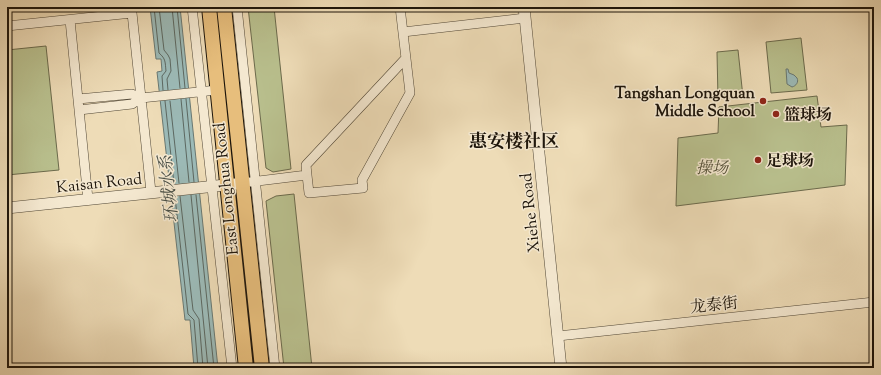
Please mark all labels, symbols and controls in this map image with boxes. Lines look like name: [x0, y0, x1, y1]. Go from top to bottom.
place label: Tangshan Longquan Middle School: [615, 83, 756, 124]
marker: Tangshan Longquan Middle School: [758, 96, 768, 106]
place label: 篮球场: [784, 105, 832, 128]
marker: 篮球场: [771, 109, 781, 119]
street label: East Longhua Road: [209, 121, 246, 256]
district label: 惠安楼社区: [469, 130, 559, 156]
place label: 足球场: [766, 151, 814, 174]
water label: 环城水系: [154, 152, 185, 224]
marker: 足球场: [753, 155, 763, 165]
park label: 操场: [696, 158, 730, 181]
street label: Kaisan Road: [55, 169, 143, 200]
street label: Xiehe Road: [516, 172, 547, 254]
street label: 龙泰街: [689, 293, 739, 320]

